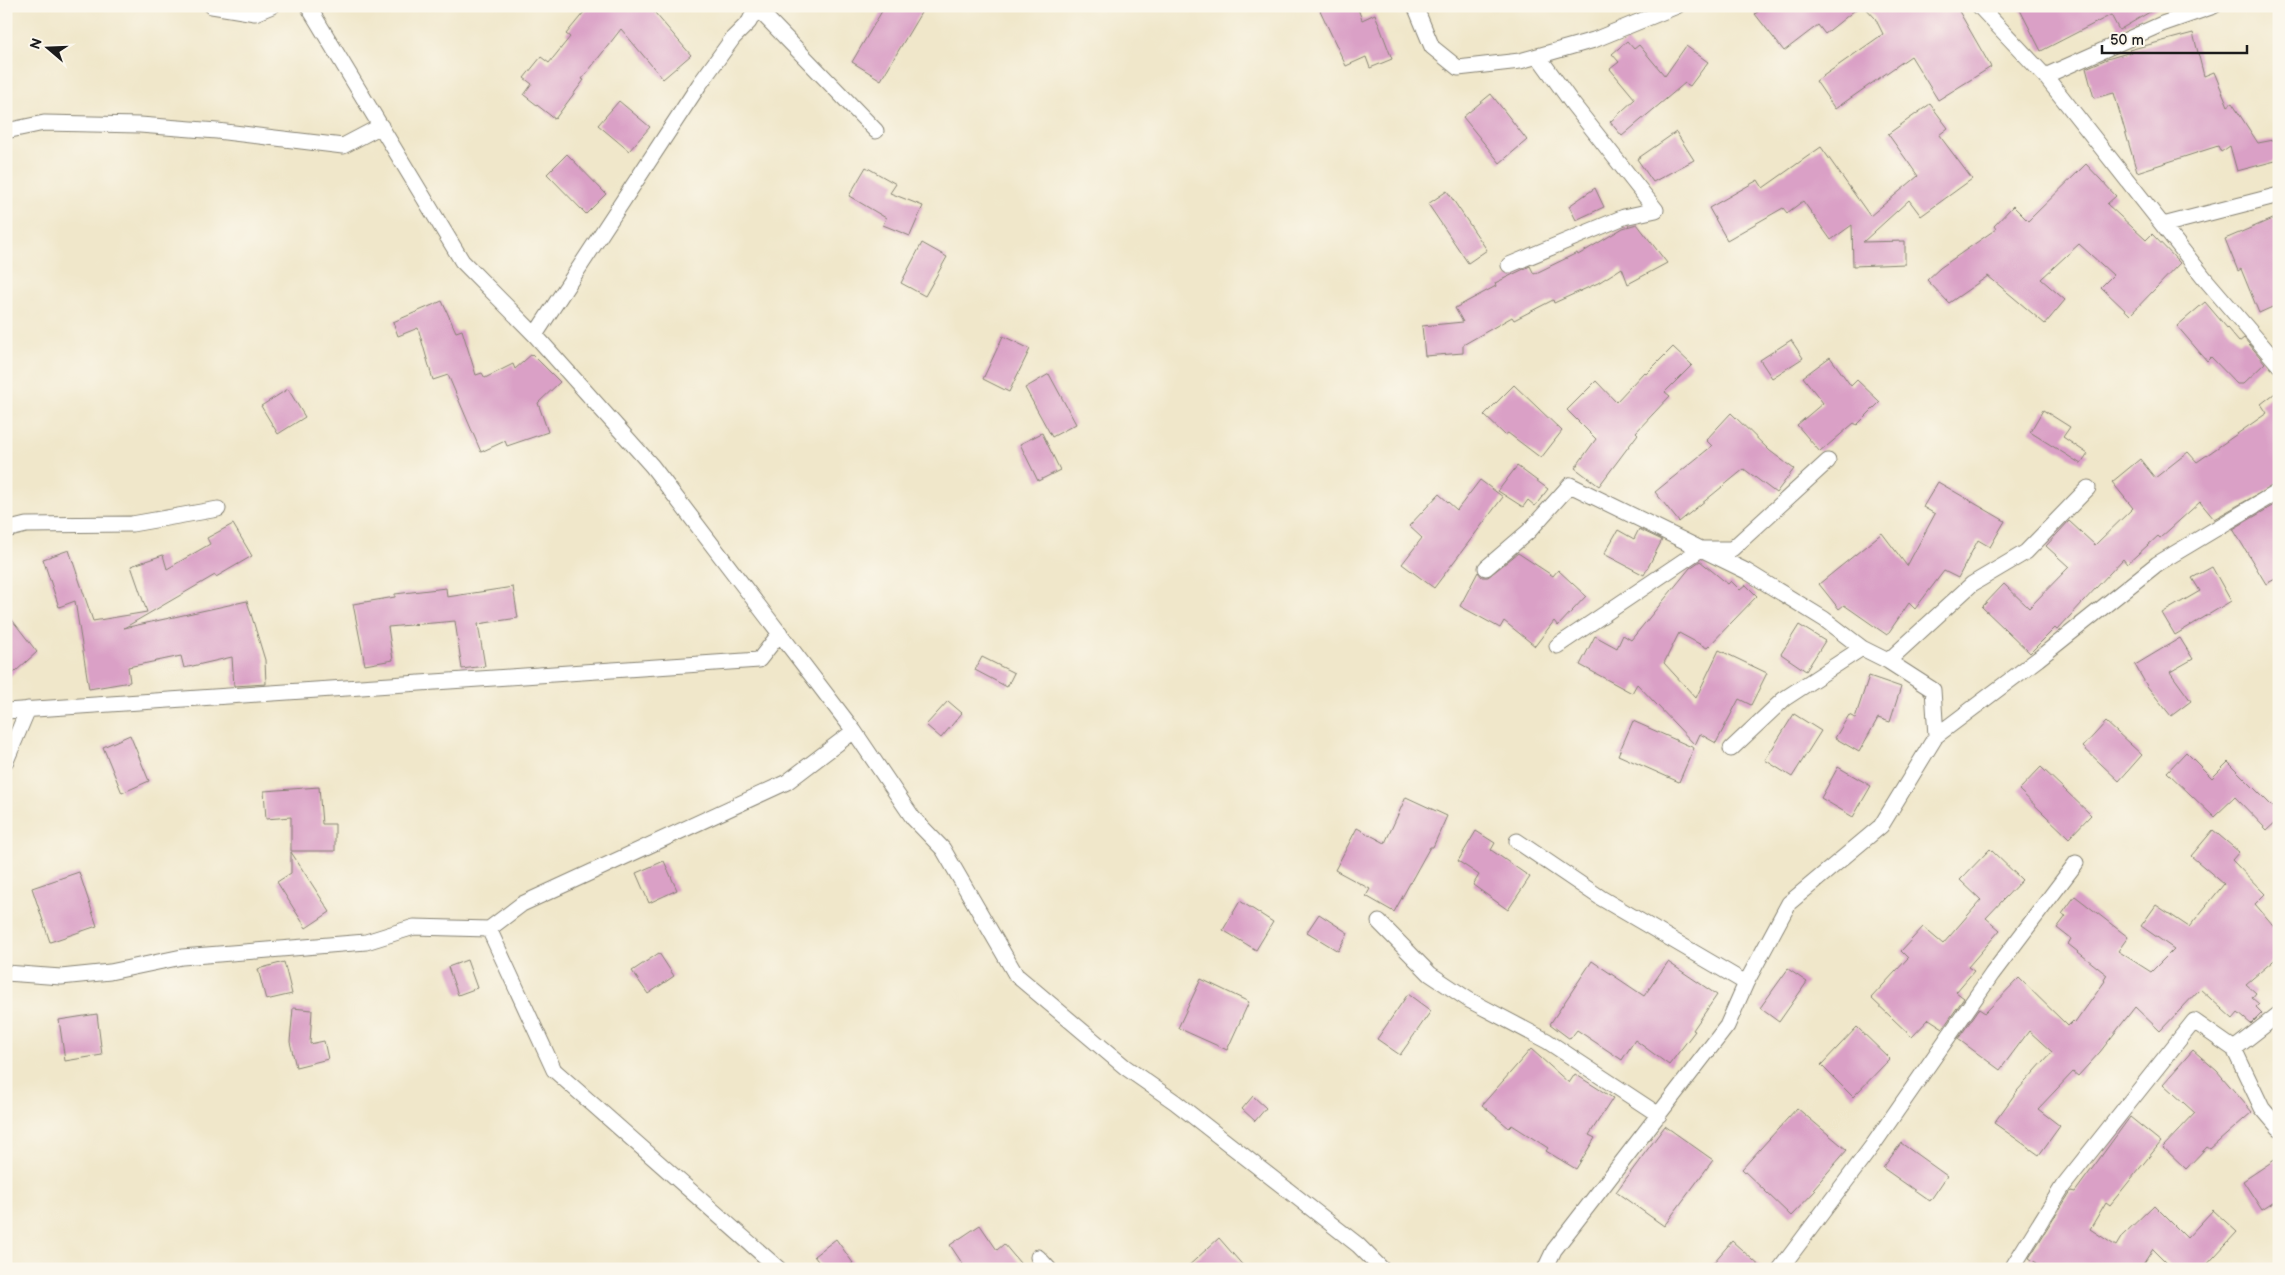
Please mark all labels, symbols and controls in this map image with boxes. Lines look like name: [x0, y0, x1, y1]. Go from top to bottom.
north arrow: [22, 22, 72, 72]
scale bar: [2102, 22, 2248, 54]
text: 50 m: [2110, 31, 2144, 50]
text: N: [26, 36, 46, 52]

